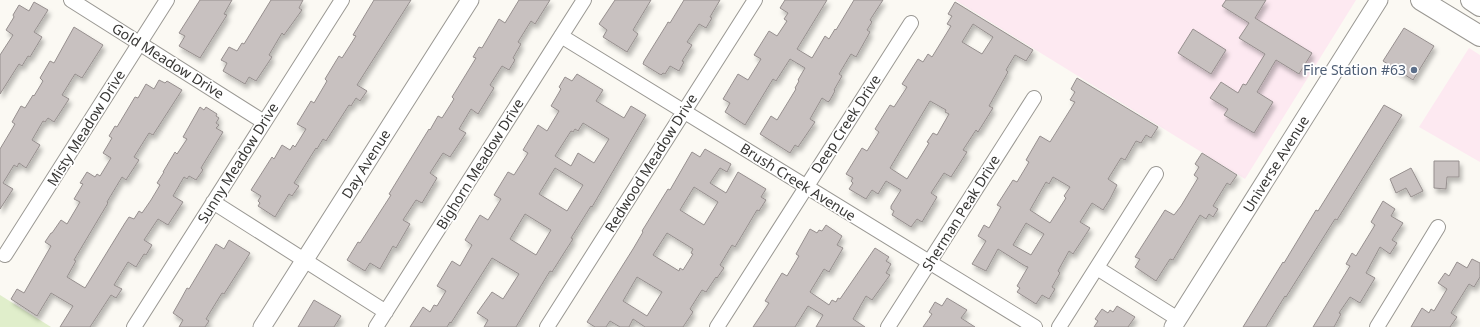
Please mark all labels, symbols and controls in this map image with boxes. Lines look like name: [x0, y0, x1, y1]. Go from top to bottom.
street label: Gold Meadow Drive: [109, 18, 228, 103]
place label: Fire Station #63: [1303, 60, 1406, 79]
marker: Fire Station #63: [1409, 65, 1419, 75]
street label: Misty Meadow Drive: [42, 66, 129, 189]
street label: Deep Creek Drive: [807, 71, 885, 177]
street label: Redwood Meadow Drive: [600, 90, 701, 236]
street label: Bighorn Meadow Drive: [431, 95, 528, 233]
street label: Sunny Meadow Drive: [193, 99, 282, 227]
street label: Universe Avenue: [1238, 112, 1313, 216]
street label: Day Avenue: [337, 126, 394, 202]
street label: Brush Creek Avenue: [737, 138, 860, 225]
street label: Sherman Peak Drive: [917, 151, 1004, 274]

